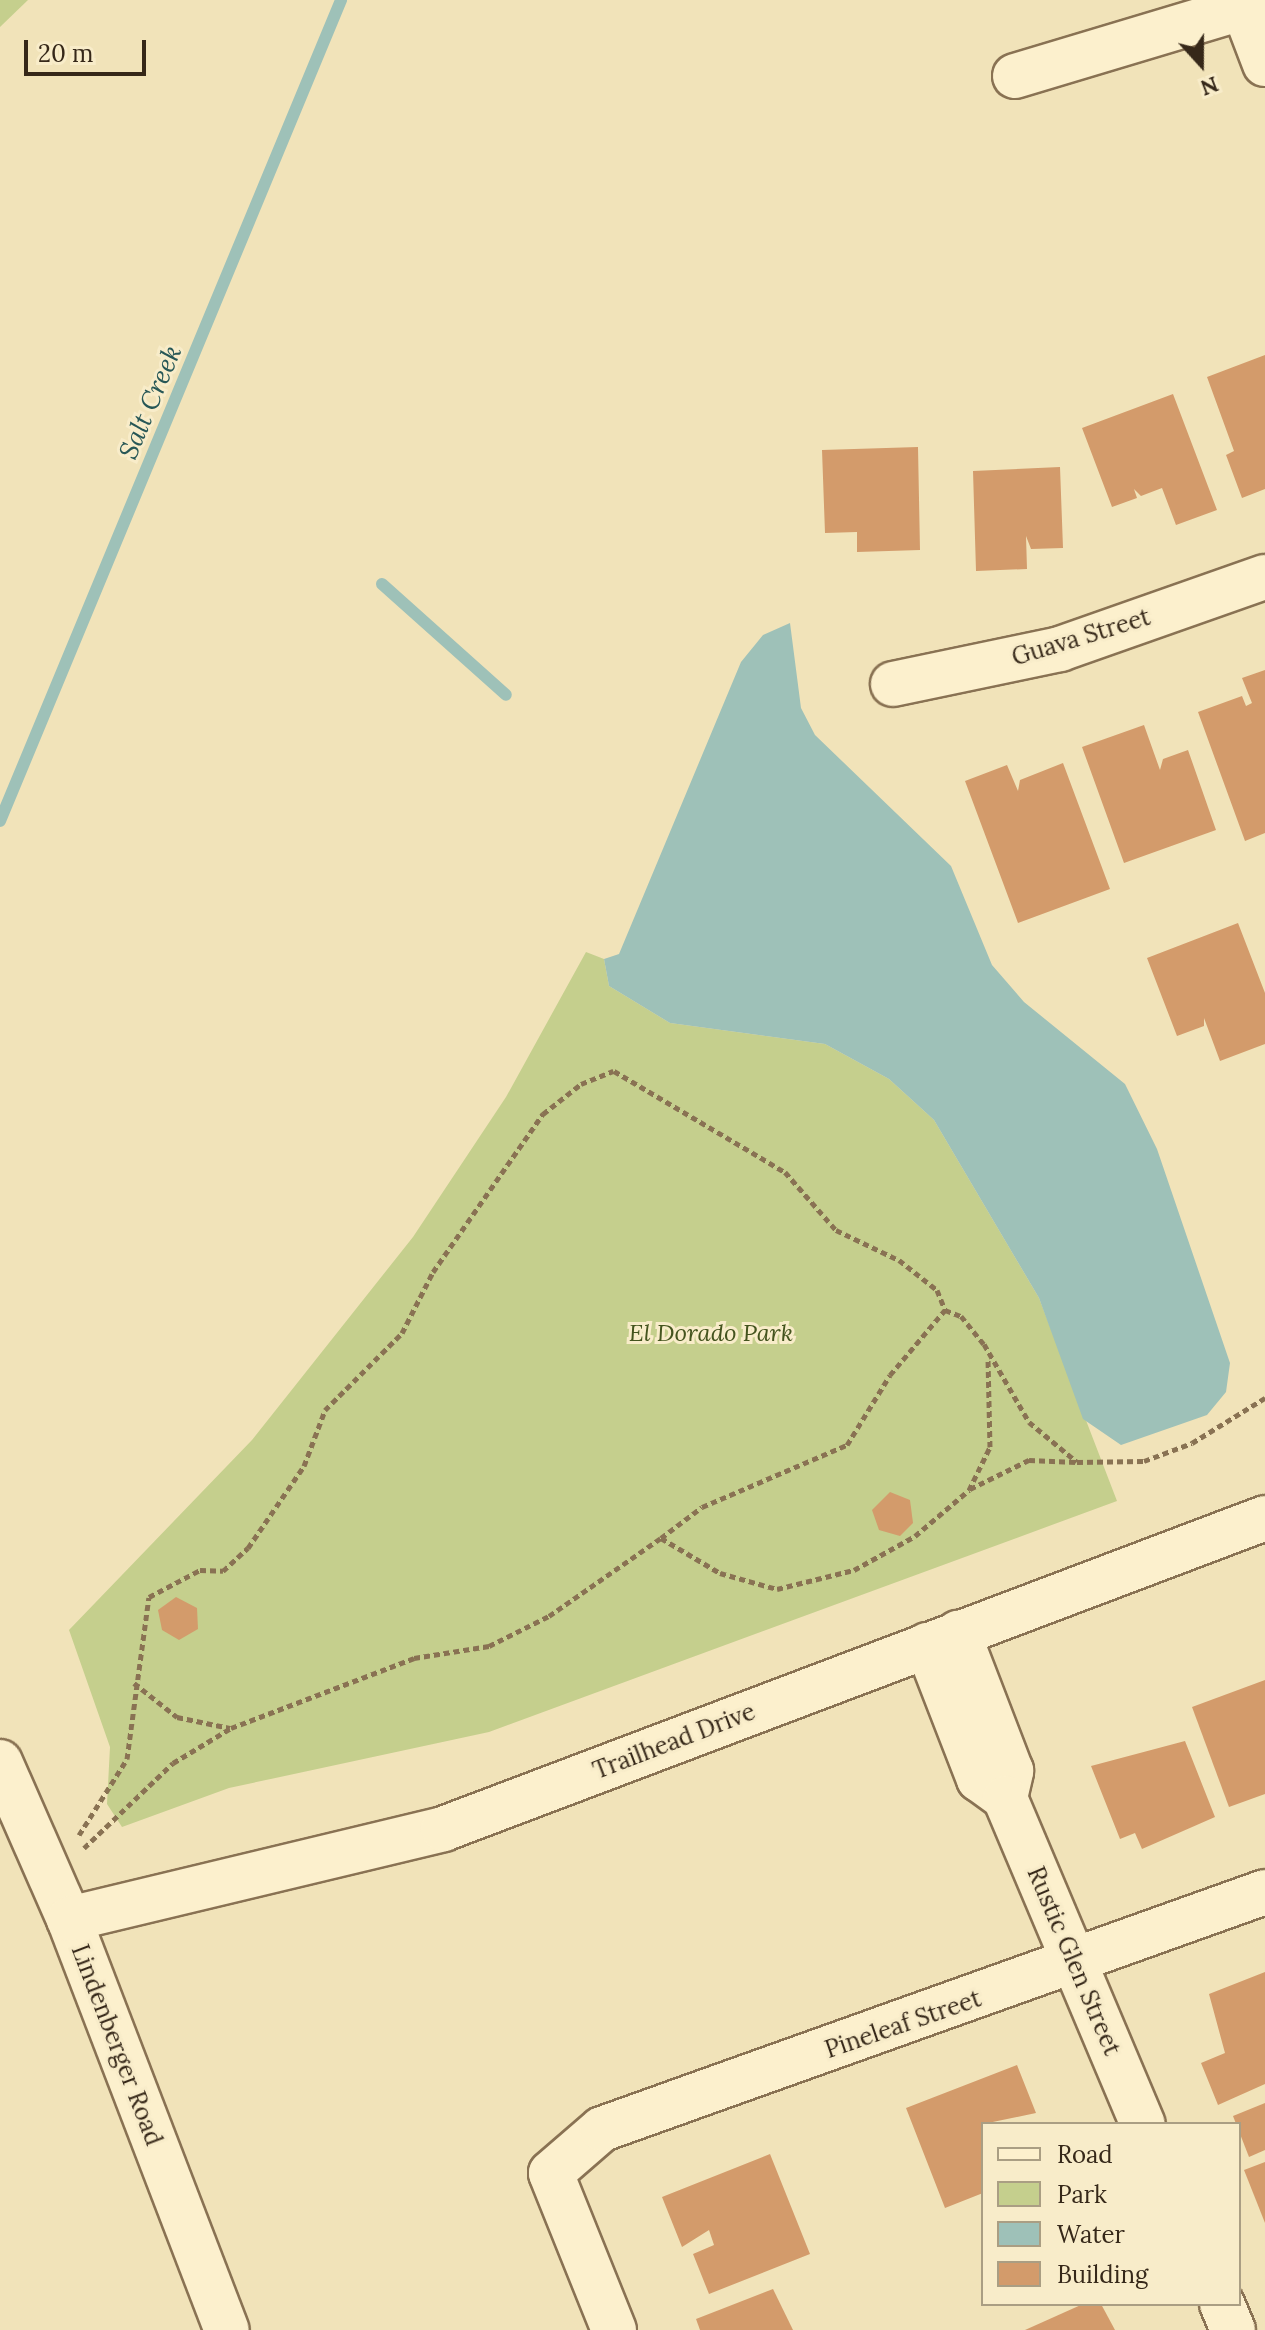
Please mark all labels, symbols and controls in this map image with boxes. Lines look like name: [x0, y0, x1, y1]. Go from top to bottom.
scale bar: [28, 24, 150, 74]
north arrow: [1161, 24, 1241, 104]
text: 20 m: [38, 38, 94, 69]
text: N: [1197, 70, 1223, 103]
water label: Salt Creek: [112, 341, 188, 463]
street label: Guava Street: [1008, 602, 1154, 672]
park label: El Dorado Park: [629, 1319, 793, 1347]
street label: Trailhead Drive: [589, 1697, 759, 1785]
street label: Rustic Glen Street: [1021, 1862, 1127, 2060]
street label: Lindenberger Road: [65, 1940, 169, 2150]
street label: Pineleaf Street: [821, 1984, 985, 2064]
legend: [981, 2122, 1241, 2306]
text: Road: [1057, 2139, 1113, 2170]
text: Park: [1057, 2179, 1107, 2210]
text: Water: [1057, 2219, 1125, 2250]
text: Building: [1057, 2259, 1148, 2290]

